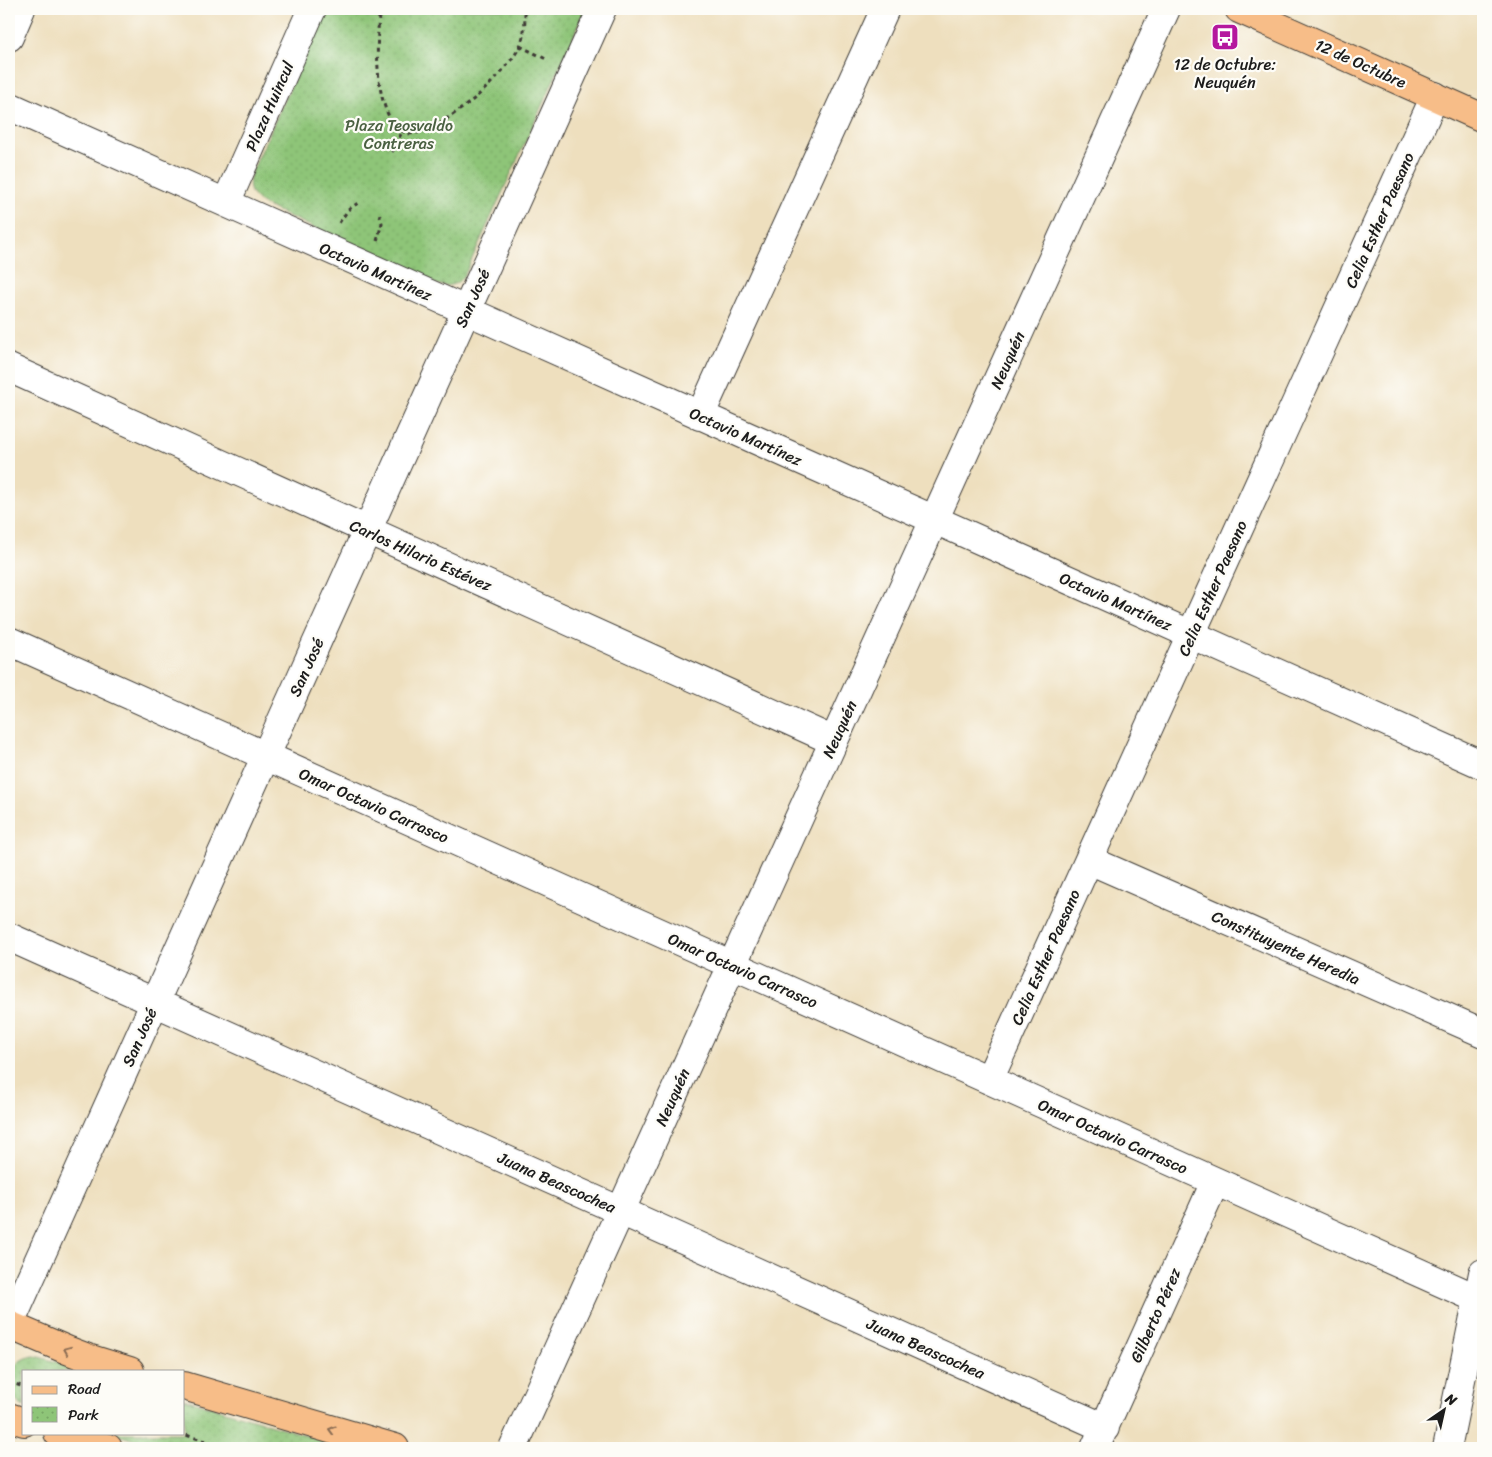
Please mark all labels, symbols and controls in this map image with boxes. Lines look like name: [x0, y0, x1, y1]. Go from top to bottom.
bus stop icon: 12 de Octubre: Neuquén: [1210, 22, 1240, 52]
street label: 12 de Octubre: [1310, 30, 1411, 97]
place label: 12 de Octubre: Neuquén: [1174, 50, 1276, 97]
street label: Plaza Huincul: [237, 56, 302, 156]
park label: Plaza Teosvaldo Contreras: [345, 111, 453, 158]
street label: Celia Esther Paesano: [1336, 148, 1422, 293]
street label: Octavio Martínez: [315, 234, 437, 309]
street label: San José: [447, 264, 498, 332]
street label: Neuquén: [982, 326, 1033, 394]
street label: Octavio Martínez: [685, 399, 807, 474]
street label: Carlos Hilario Estévez: [345, 511, 497, 600]
street label: Celia Esther Paesano: [1169, 516, 1255, 661]
street label: Octavio Martínez: [1055, 564, 1177, 639]
street label: San José: [281, 633, 332, 701]
street label: Neuquén: [814, 695, 865, 763]
street label: Omar Octavio Carrasco: [294, 759, 453, 852]
street label: Celia Esther Paesano: [1002, 885, 1088, 1030]
street label: Constituyente Heredia: [1207, 902, 1365, 993]
street label: Omar Octavio Carrasco: [663, 924, 822, 1017]
street label: San José: [114, 1003, 165, 1071]
street label: Neuquén: [647, 1063, 698, 1131]
street label: Omar Octavio Carrasco: [1033, 1090, 1192, 1183]
street label: Juana Beascochea: [492, 1143, 622, 1222]
street label: Gilberto Pérez: [1122, 1263, 1190, 1368]
street label: Juana Beascochea: [861, 1309, 991, 1388]
one-way arrow: [63, 1346, 72, 1357]
legend: [22, 1370, 185, 1434]
text: Road: [68, 1376, 101, 1402]
north arrow: [1420, 1384, 1470, 1434]
text: N: [1439, 1386, 1462, 1413]
text: Park: [68, 1402, 99, 1428]
one-way arrow: [328, 1425, 336, 1435]

